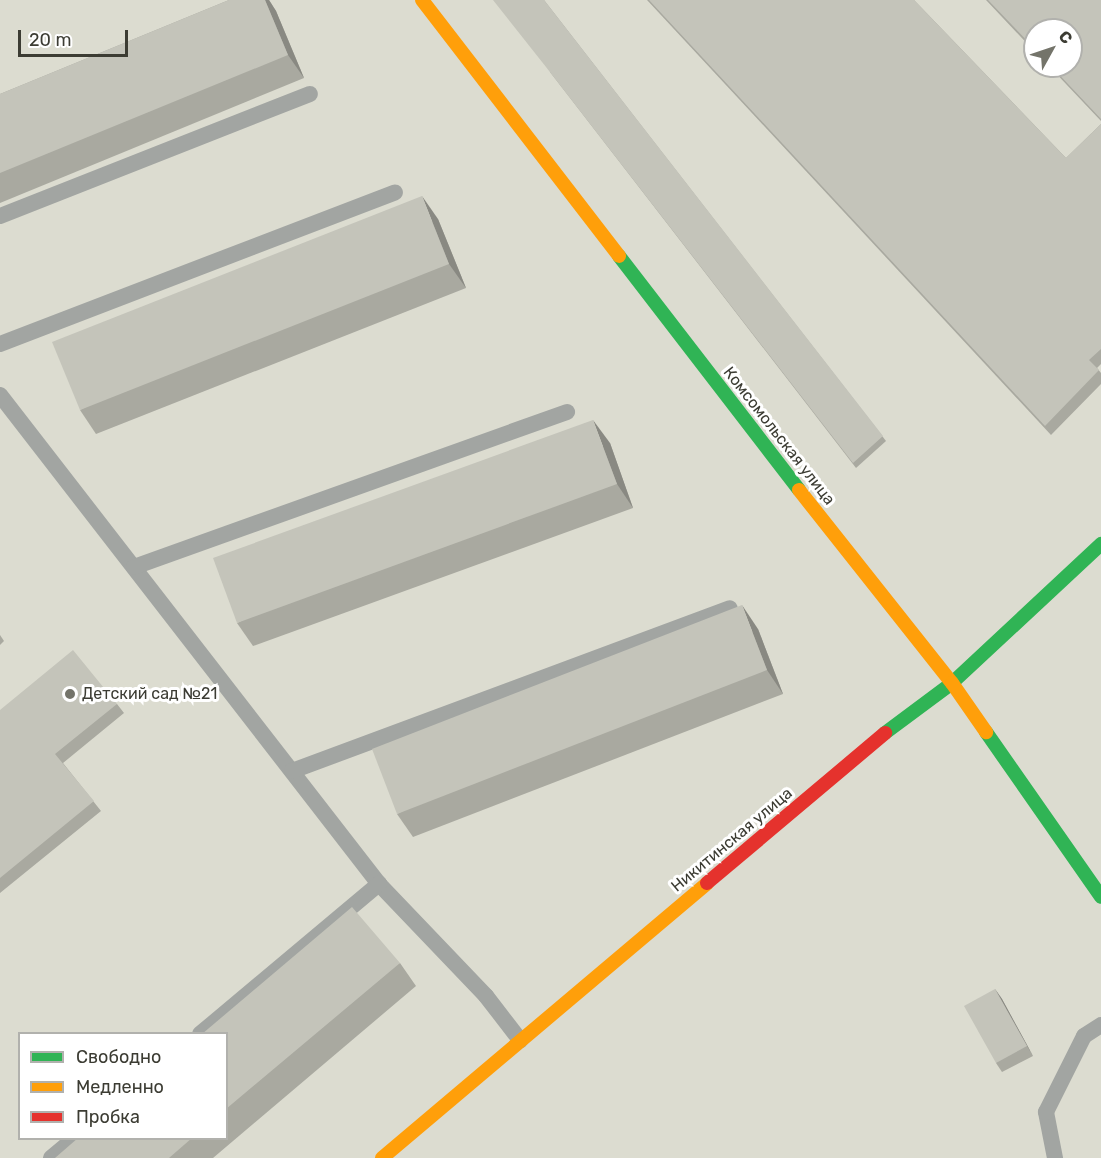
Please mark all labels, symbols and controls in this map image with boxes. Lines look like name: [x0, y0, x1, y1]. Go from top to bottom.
scale bar: [21, 18, 130, 56]
north arrow: [1023, 18, 1083, 78]
text: С: [1055, 27, 1077, 48]
text: 20 m: [29, 29, 71, 51]
street label: Комсомольская улица: [719, 363, 839, 509]
place label: Детский сад №21: [82, 684, 217, 704]
marker: Детский сад №21: [63, 687, 77, 701]
street label: Никитинская улица: [668, 784, 796, 896]
legend: [18, 1032, 228, 1140]
text: Свободно: [76, 1046, 161, 1068]
text: Медленно: [76, 1076, 164, 1098]
text: Пробка: [76, 1106, 140, 1128]

